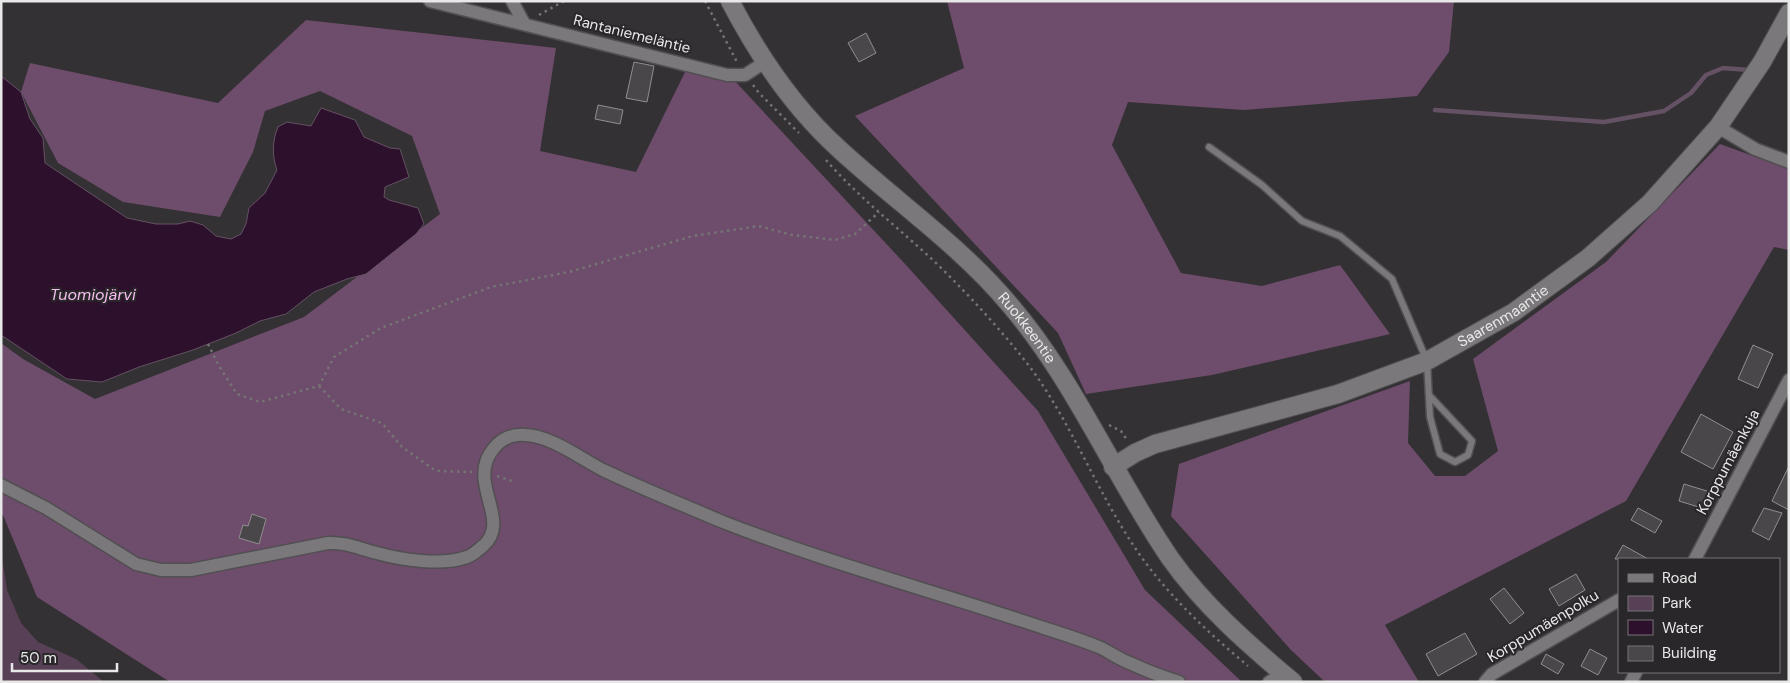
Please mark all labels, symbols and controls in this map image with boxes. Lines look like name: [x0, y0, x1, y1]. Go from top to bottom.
street label: Rantaniemeläntie: [571, 10, 693, 58]
street label: Saarenmaantie: [1454, 280, 1553, 352]
water label: Tuomiojärvi: [50, 284, 137, 305]
street label: Ruokkeentie: [993, 288, 1061, 367]
street label: Korppumäenkuja: [1692, 406, 1764, 518]
legend: [1618, 558, 1780, 673]
text: Road: [1662, 568, 1697, 588]
street label: Korppumäenpolku: [1484, 585, 1602, 667]
text: Park: [1662, 593, 1692, 613]
text: Water: [1662, 618, 1704, 638]
scale bar: [12, 640, 118, 672]
text: Building: [1662, 643, 1717, 663]
text: 50 m: [20, 648, 57, 668]

